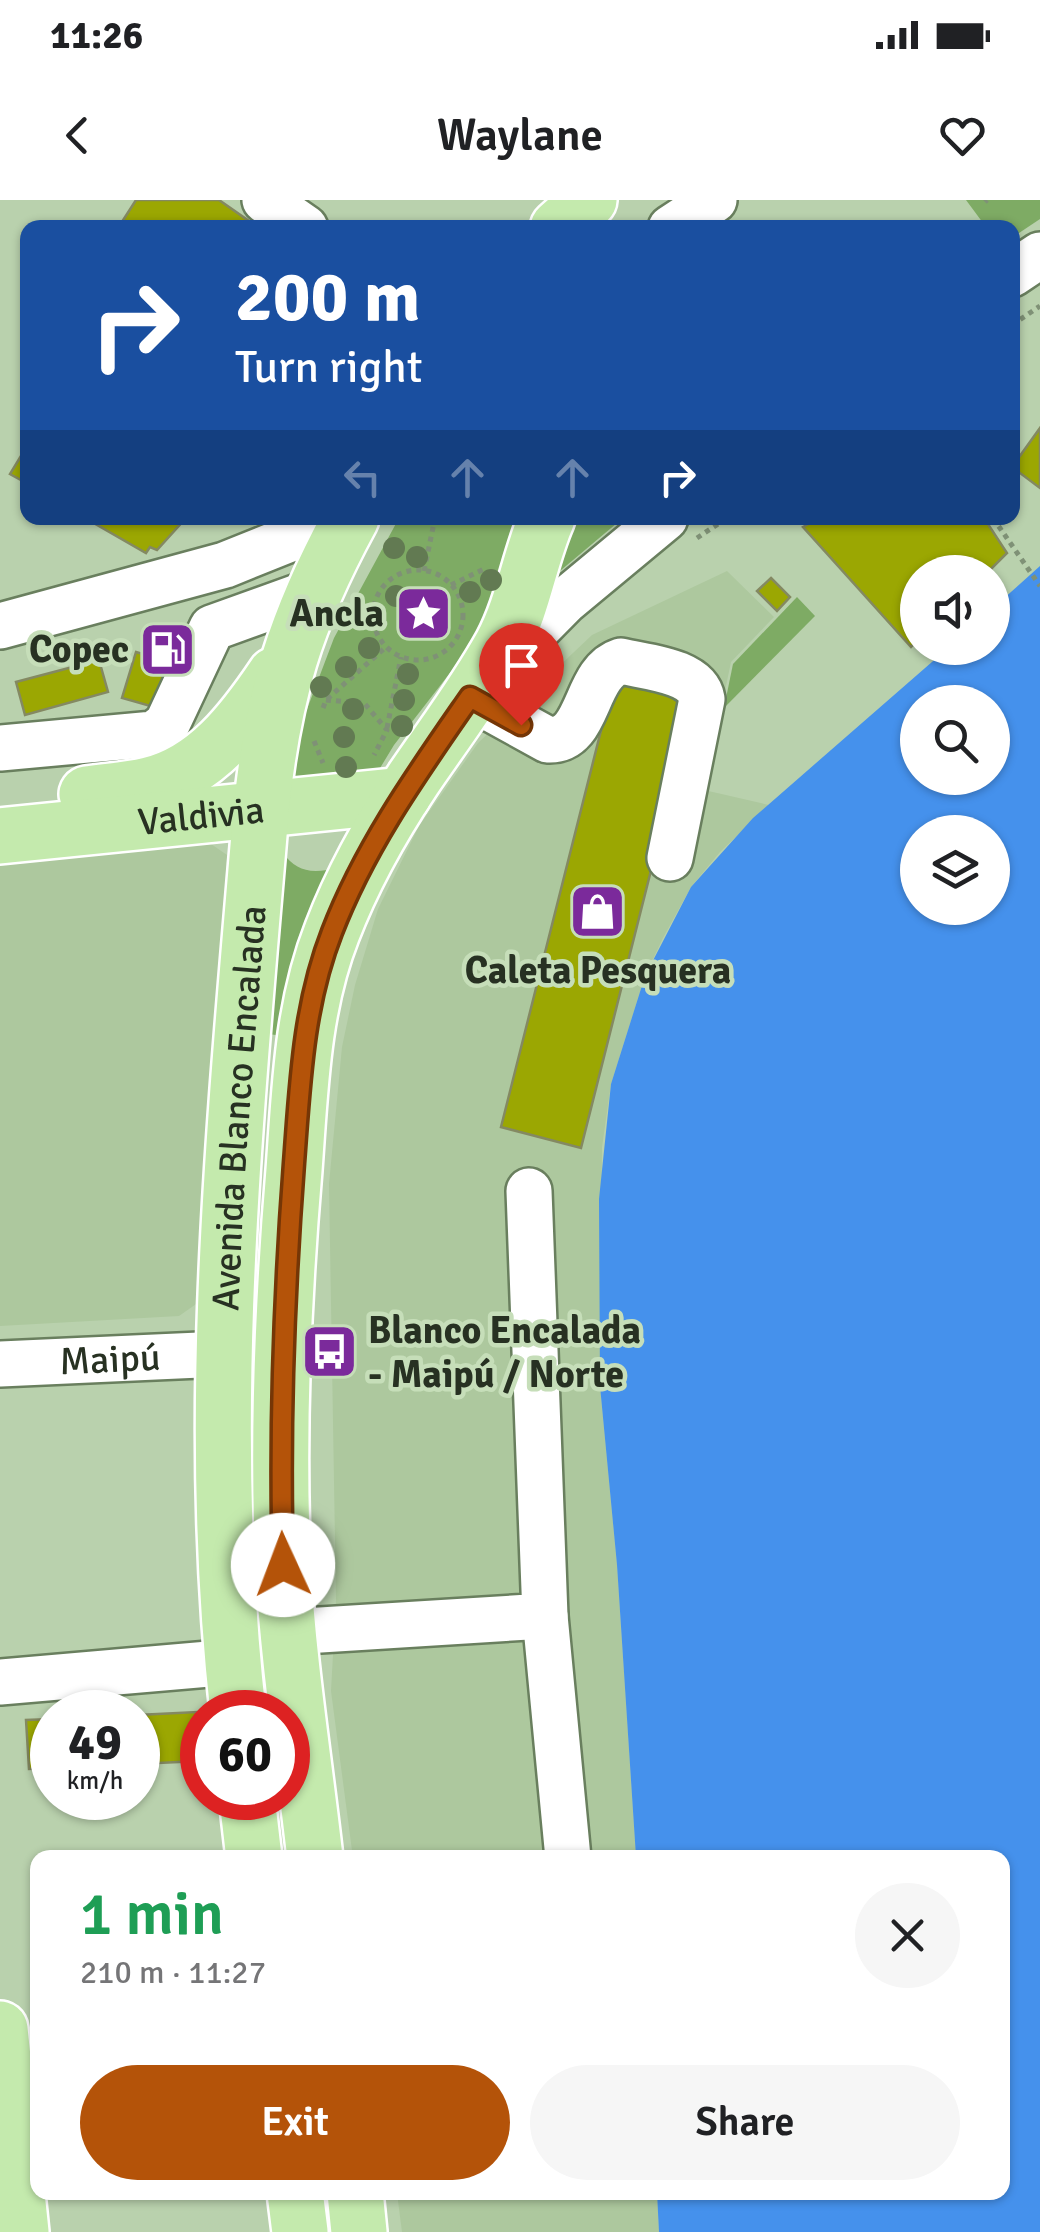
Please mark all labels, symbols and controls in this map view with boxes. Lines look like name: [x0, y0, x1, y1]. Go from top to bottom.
text: 11:26: [50, 12, 143, 59]
icon: back: [50, 108, 105, 163]
text: Waylane: [437, 108, 603, 163]
icon: heart: [935, 108, 990, 163]
text: 200 m: [235, 254, 420, 340]
icon: right: [70, 260, 200, 390]
text: Turn right: [235, 340, 423, 395]
icon: left: [335, 450, 390, 505]
icon: ahead: [440, 450, 495, 505]
icon: ahead: [545, 450, 600, 505]
icon: right: [650, 450, 705, 505]
map controls: [900, 555, 1010, 925]
button: sound: [900, 555, 1010, 665]
place icon: Ancla: [393, 583, 453, 643]
place label: Ancla: [289, 590, 384, 637]
fuel station icon: Copec: [138, 619, 198, 679]
pin: [479, 623, 564, 726]
place label: Copec: [29, 626, 129, 673]
icon: arrive: [494, 638, 549, 693]
button: search: [900, 685, 1010, 795]
street label: Valdivia: [135, 786, 266, 845]
button: layers: [900, 815, 1010, 925]
shop icon: Caleta Pesquera: [568, 882, 628, 942]
street label: Avenida Blanco Encalada: [202, 903, 276, 1312]
place label: Caleta Pesquera: [465, 947, 731, 994]
place label: Blanco Encalada - Maipú / Norte: [368, 1307, 641, 1398]
bus stop icon: Blanco Encalada - Maipú / Norte: [299, 1322, 359, 1382]
street label: Maipú: [58, 1333, 162, 1385]
position arrow: [231, 1513, 335, 1617]
speed limit sign: 60: [180, 1690, 310, 1820]
text: 49: [68, 1712, 122, 1774]
text: km/h: [67, 1765, 123, 1796]
text: 1 min: [80, 1878, 224, 1952]
button: close: [855, 1883, 960, 1988]
text: 210 m · 11:27: [80, 1953, 266, 1992]
button: Exit: [80, 2065, 510, 2180]
button: Share: [530, 2065, 960, 2180]

